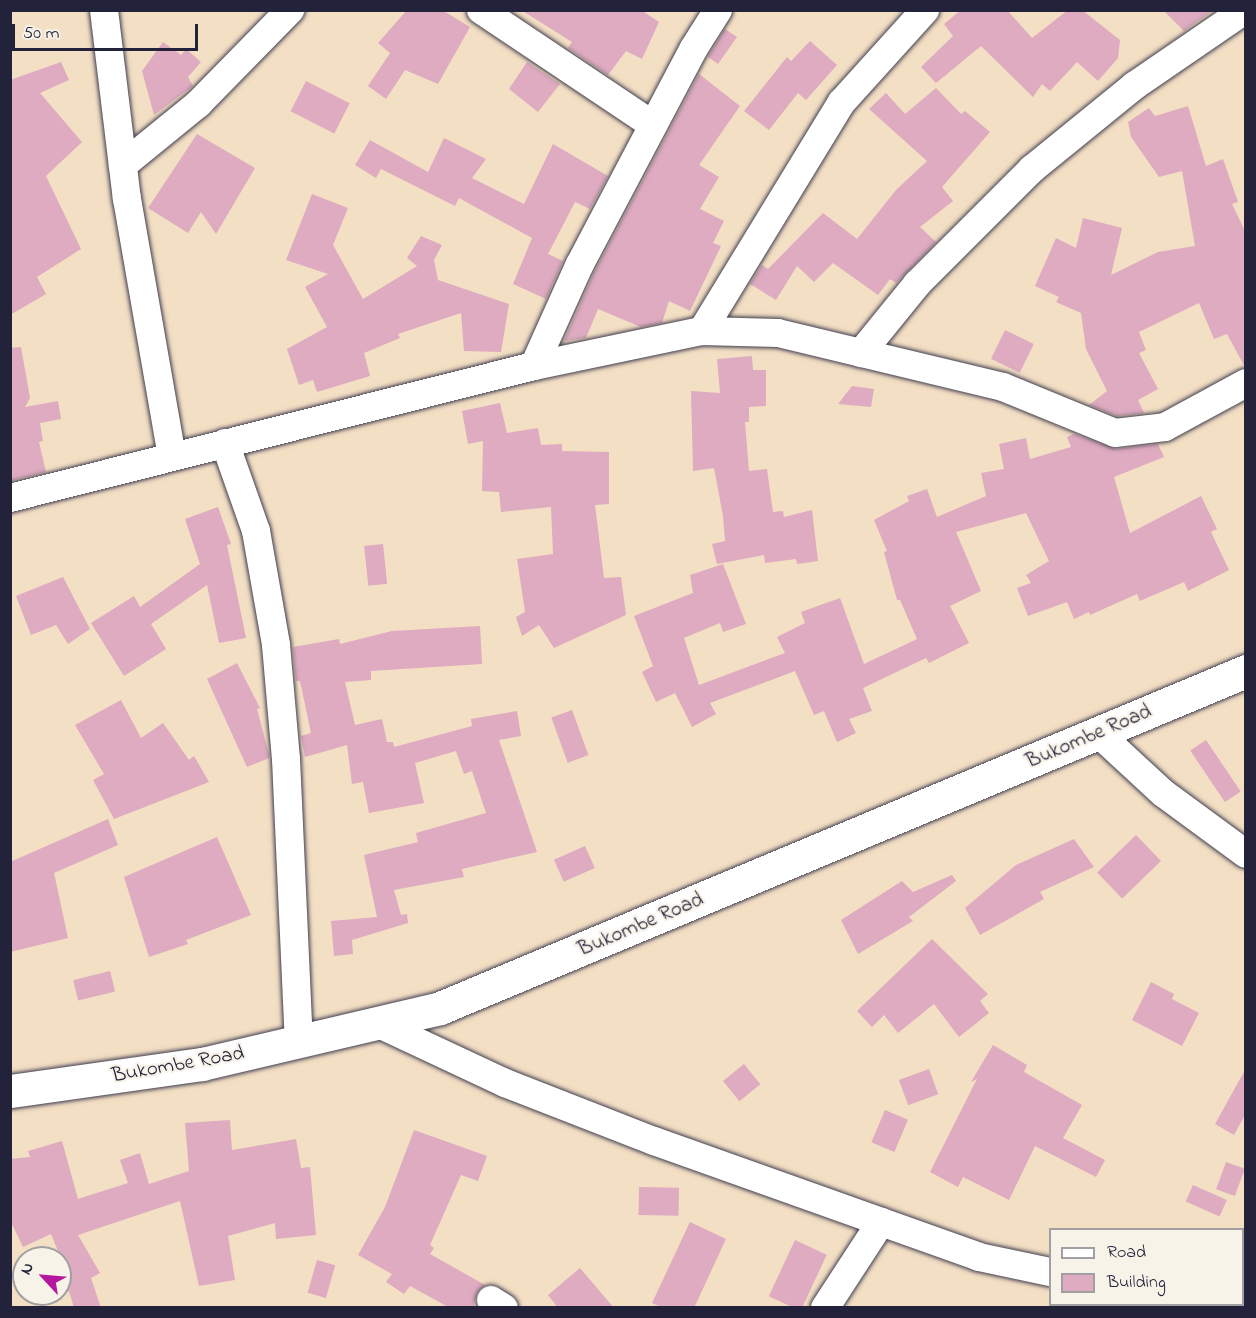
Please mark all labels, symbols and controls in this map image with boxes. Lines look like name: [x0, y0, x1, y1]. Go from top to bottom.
scale bar: [15, 12, 201, 50]
text: 50 m: [23, 21, 60, 47]
street label: Bukombe Road: [1022, 699, 1156, 775]
street label: Bukombe Road: [574, 887, 708, 963]
street label: Bukombe Road: [110, 1041, 246, 1089]
legend: [1049, 1228, 1244, 1306]
text: Road: [1107, 1240, 1146, 1266]
north arrow: [12, 1246, 72, 1306]
text: N: [14, 1259, 41, 1279]
text: Building: [1107, 1270, 1166, 1296]

